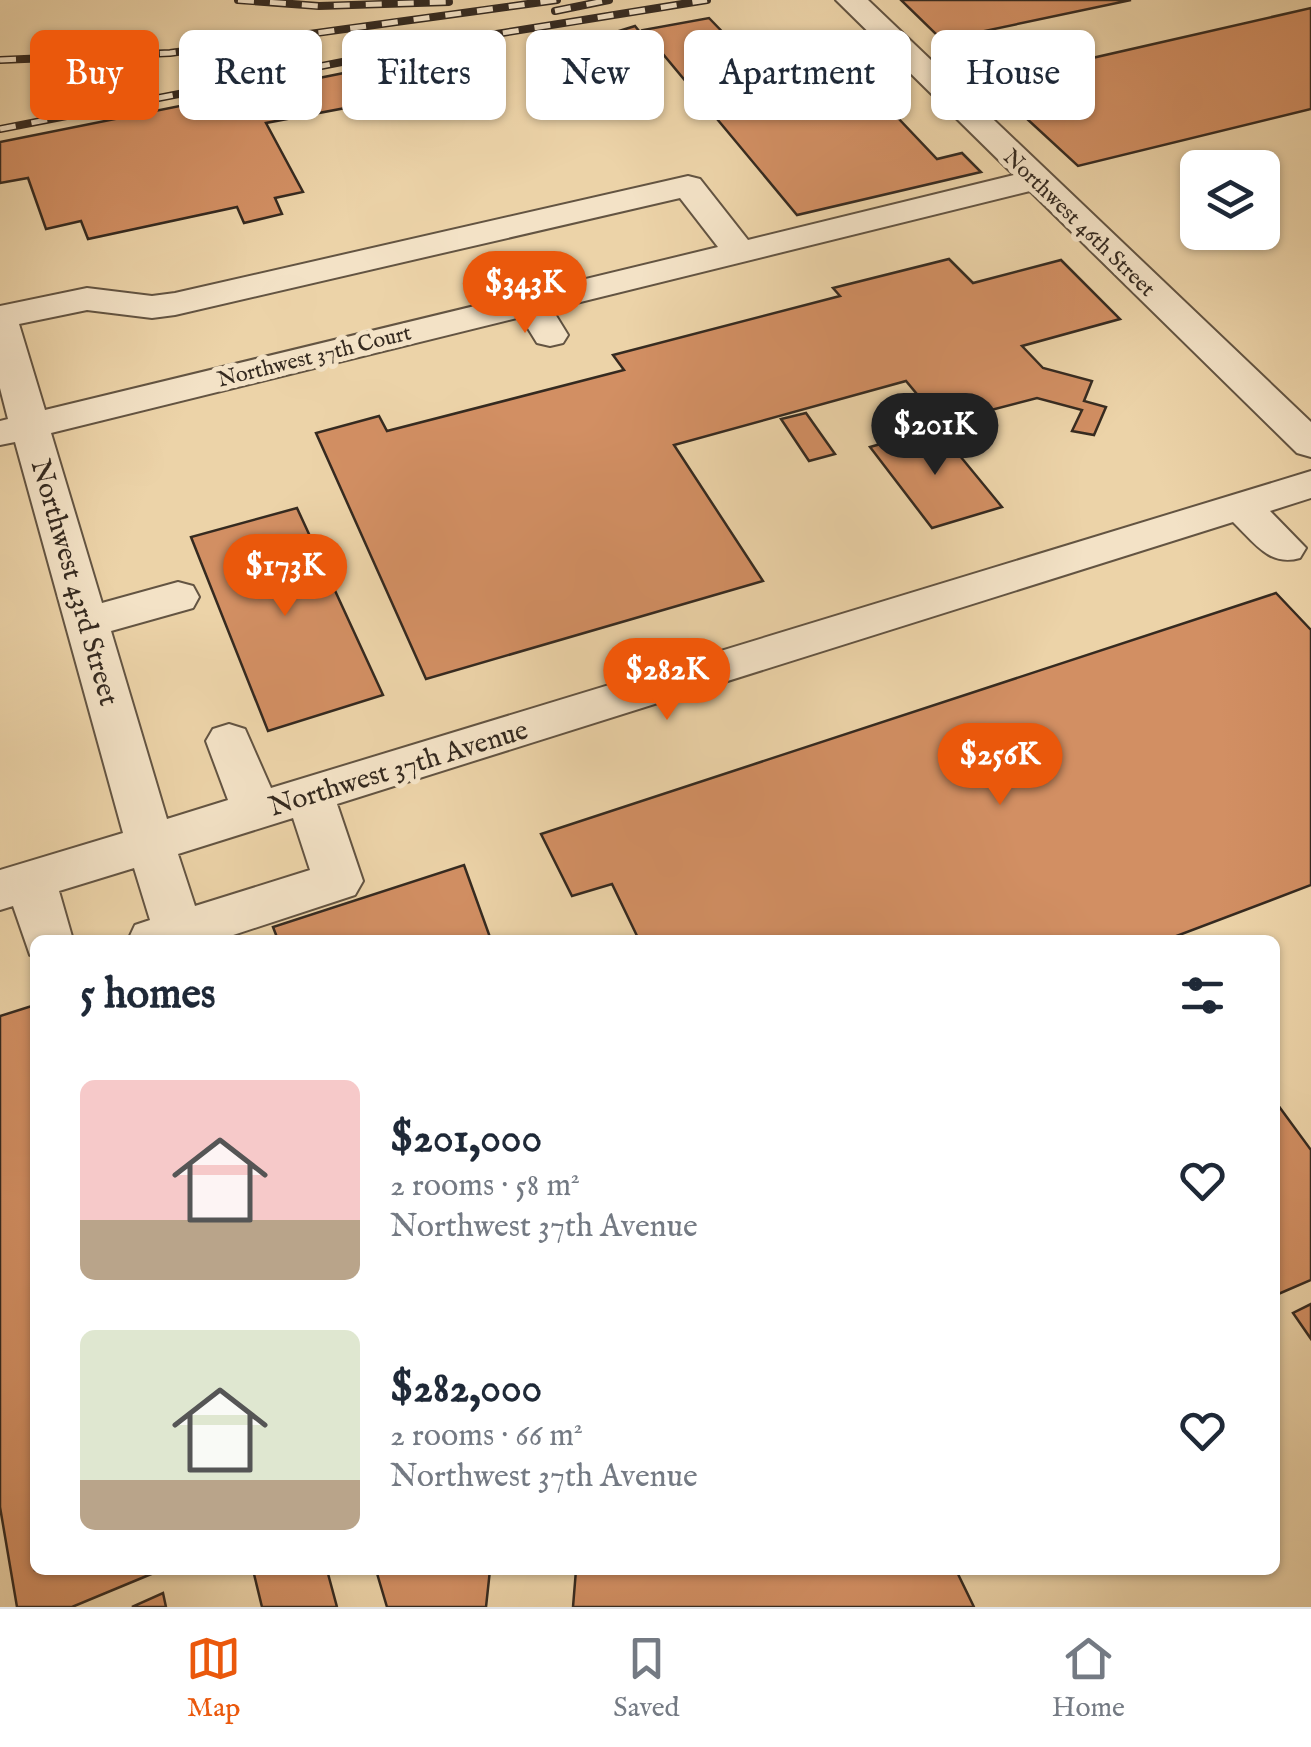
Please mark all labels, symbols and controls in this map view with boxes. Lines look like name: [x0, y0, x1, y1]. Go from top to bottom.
chip: Buy: [30, 30, 159, 120]
chip: Rent: [179, 30, 322, 120]
chip: Filters: [342, 30, 506, 120]
chip: New: [526, 30, 664, 120]
chip: Apartment: [684, 30, 911, 120]
chip: House: [931, 30, 1095, 120]
street label: Northwest 46th Street: [997, 144, 1161, 303]
map controls: [1180, 150, 1280, 250]
button: layers: [1180, 150, 1280, 250]
pin: $343K: [455, 251, 595, 336]
text: $343K: [485, 263, 565, 304]
street label: Northwest 37th Court: [215, 319, 415, 395]
pin: $201K: [865, 393, 1005, 478]
text: $201K: [893, 405, 977, 446]
street label: Northwest 43rd Street: [22, 456, 126, 710]
pin: $173K: [215, 534, 355, 619]
text: $173K: [245, 546, 325, 587]
pin: $282K: [597, 638, 737, 723]
text: $282K: [625, 650, 709, 691]
street label: Northwest 37th Avenue: [265, 713, 533, 825]
pin: $256K: [930, 723, 1070, 808]
text: $256K: [960, 735, 1040, 776]
icon: filters: [1175, 968, 1230, 1023]
text: 5 homes: [80, 969, 216, 1022]
text: $201,000: [390, 1113, 542, 1166]
icon: home: [160, 1120, 280, 1240]
icon: heart: [1175, 1153, 1230, 1208]
text: 2 rooms · 58 m²: [390, 1166, 580, 1207]
text: Northwest 37th Avenue: [390, 1207, 698, 1248]
text: $282,000: [390, 1363, 542, 1416]
icon: home: [160, 1370, 280, 1490]
icon: heart: [1175, 1403, 1230, 1458]
text: 2 rooms · 66 m²: [390, 1416, 583, 1457]
text: Northwest 37th Avenue: [390, 1457, 698, 1498]
tab: Map: [186, 1631, 241, 1726]
tab: Saved: [613, 1631, 680, 1726]
tab: Home: [1052, 1631, 1125, 1726]

